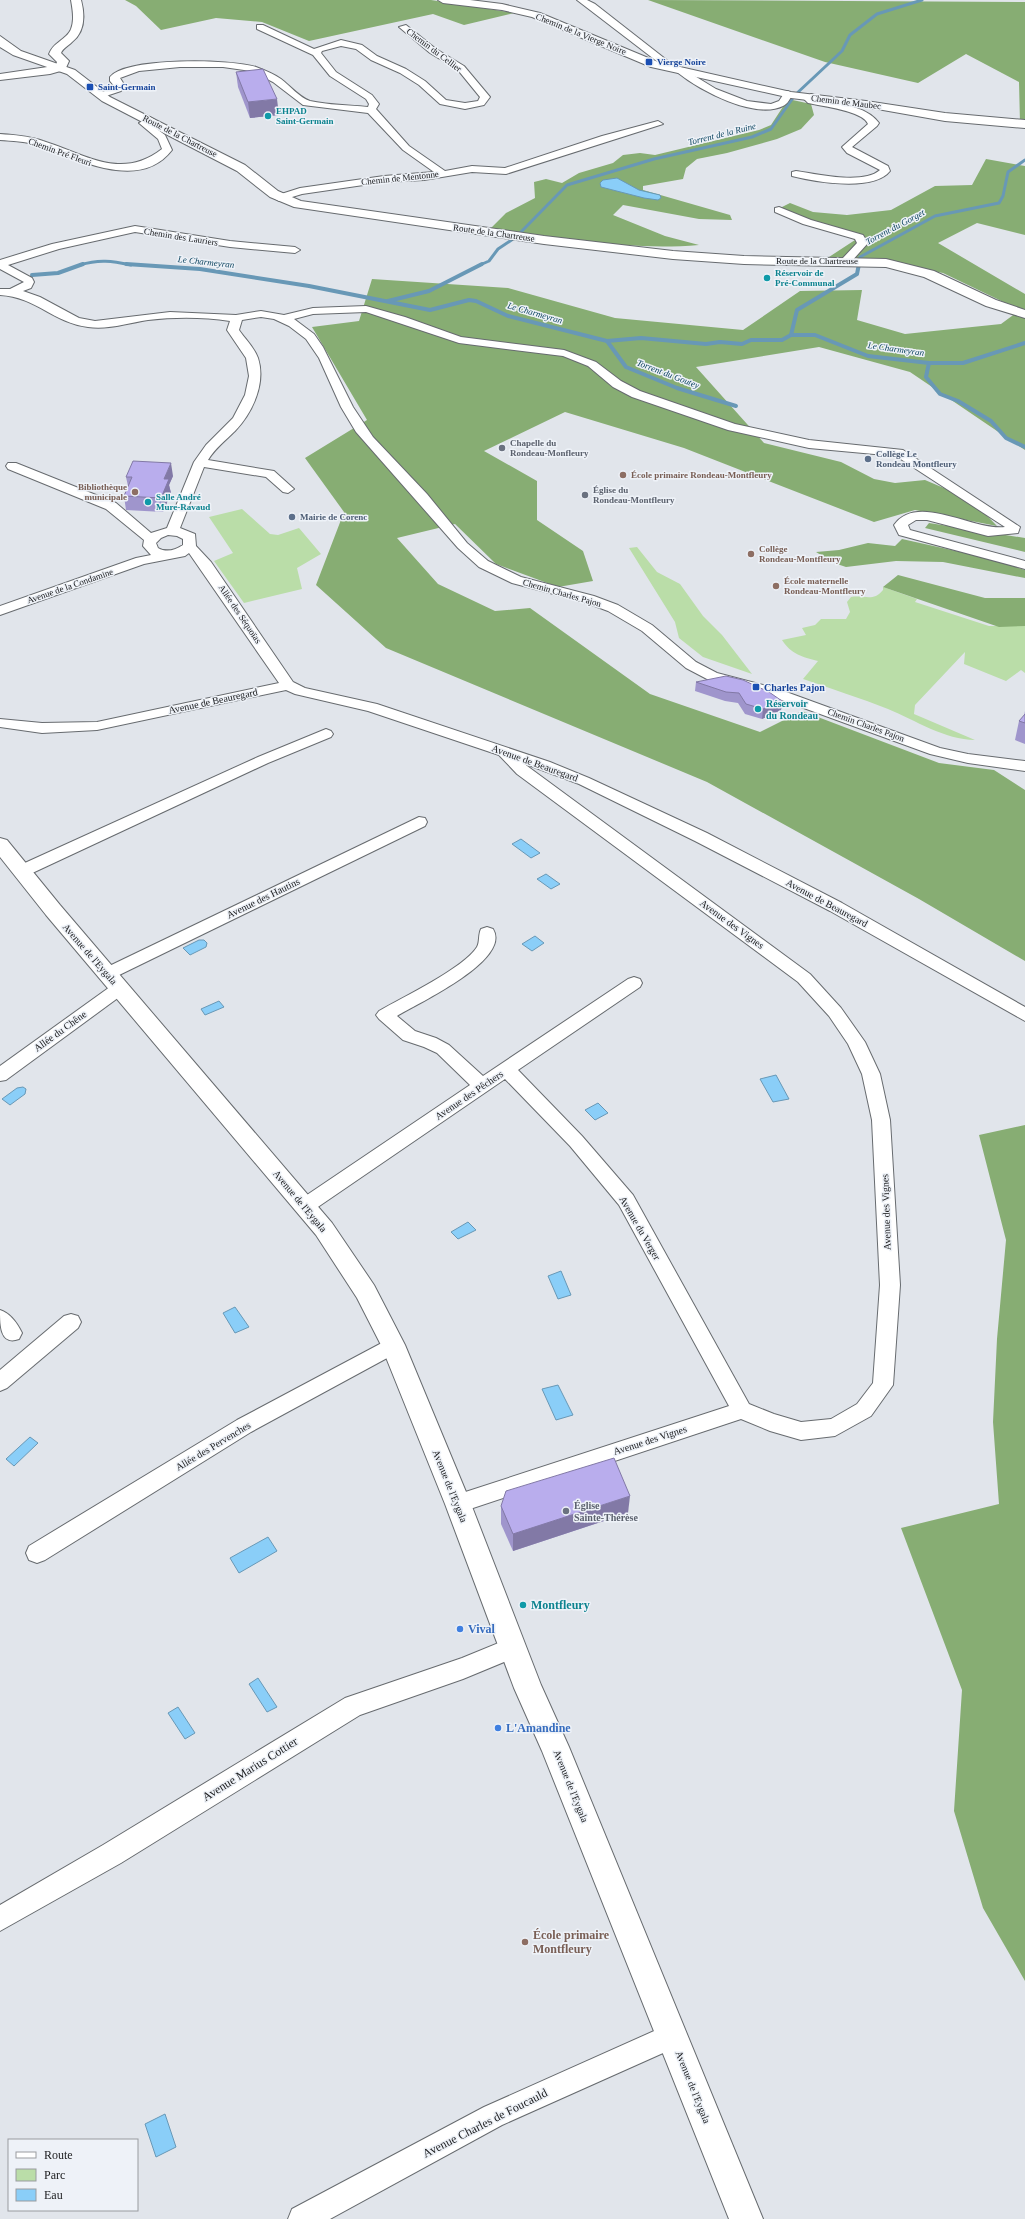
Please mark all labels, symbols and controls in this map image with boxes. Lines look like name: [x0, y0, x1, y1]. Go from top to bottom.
street label: Chemin de la Vierge Noire: [534, 11, 628, 57]
street label: Chemin du Cellier: [404, 26, 464, 74]
marker: Vierge Noire: [644, 57, 654, 67]
place label: Vierge Noire: [657, 57, 706, 67]
marker: Saint-Germain: [85, 82, 95, 92]
place label: Saint-Germain: [98, 82, 156, 92]
street label: Chemin de Maubec: [810, 93, 882, 111]
place label: EHPAD Saint-Germain: [276, 106, 334, 126]
marker: EHPAD Saint-Germain: [263, 111, 273, 121]
street label: Route de la Chartreuse: [141, 113, 219, 159]
water label: Torrent de la Ruine: [687, 121, 757, 147]
street label: Chemin Pré Fleuri: [27, 136, 93, 168]
street label: Chemin de Mentonne: [361, 169, 439, 187]
water label: Torrent du Gorget: [864, 207, 926, 247]
street label: Route de la Chartreuse: [453, 222, 535, 244]
street label: Chemin des Lauriers: [143, 226, 219, 248]
water label: Le Charmeyran: [176, 254, 235, 270]
street label: Route de la Chartreuse: [776, 256, 858, 266]
place label: Réservoir de Pré-Communal: [775, 268, 835, 288]
marker: Réservoir de Pré-Communal: [762, 273, 772, 283]
water label: Le Charmeyran: [505, 300, 564, 326]
water label: Le Charmeyran: [866, 340, 925, 358]
water label: Torrent du Goutey: [635, 358, 701, 390]
place label: Chapelle du Rondeau-Monfleury: [510, 438, 589, 458]
marker: Chapelle du Rondeau-Monfleury: [497, 443, 507, 453]
place label: Collège Le Rondeau Montfleury: [876, 449, 957, 469]
marker: Collège Le Rondeau Montfleury: [863, 454, 873, 464]
marker: École primaire Rondeau-Montfleury: [618, 470, 628, 480]
place label: École primaire Rondeau-Montfleury: [631, 470, 772, 480]
place label: Bibliothèque municipale: [78, 482, 127, 502]
place label: Église du Rondeau-Montfleury: [593, 485, 675, 505]
marker: Bibliothèque municipale: [130, 487, 140, 497]
marker: Église du Rondeau-Montfleury: [580, 490, 590, 500]
place label: Salle André Mure-Ravaud: [156, 492, 210, 512]
marker: Salle André Mure-Ravaud: [143, 497, 153, 507]
marker: Mairie de Corenc: [287, 512, 297, 522]
place label: Mairie de Corenc: [300, 512, 367, 522]
place label: Collège Rondeau-Montfleury: [759, 544, 841, 564]
marker: Collège Rondeau-Montfleury: [746, 549, 756, 559]
street label: Avenue de la Condamine: [26, 567, 114, 605]
place label: École maternelle Rondeau-Montfleury: [784, 576, 866, 596]
street label: Chemin Charles Pajon: [522, 577, 603, 609]
marker: École maternelle Rondeau-Montfleury: [771, 581, 781, 591]
street label: Allée des Séquoïas: [217, 583, 264, 646]
marker: Charles Pajon: [751, 682, 761, 692]
place label: Charles Pajon: [764, 682, 825, 693]
street label: Avenue de Beauregard: [167, 686, 259, 716]
place label: Réservoir du Rondeau: [766, 698, 818, 721]
marker: Réservoir du Rondeau: [753, 704, 763, 714]
street label: Chemin Charles Pajon: [826, 706, 906, 744]
street label: Avenue de Beauregard: [490, 742, 580, 784]
street label: Avenue des Hautins: [225, 876, 301, 920]
street label: Avenue de Beauregard: [784, 877, 870, 929]
street label: Avenue des Vignes: [698, 897, 766, 951]
street label: Avenue de l'Eygala: [61, 921, 120, 987]
street label: Allée du Chêne: [32, 1008, 89, 1054]
street label: Avenue des Pêchers: [433, 1068, 505, 1122]
street label: Avenue de l'Eygala: [271, 1168, 329, 1235]
street label: Avenue des Vignes: [879, 1174, 893, 1250]
street label: Avenue du Verger: [617, 1194, 663, 1262]
street label: Allée des Pervenches: [174, 1419, 253, 1473]
street label: Avenue des Vignes: [612, 1423, 688, 1457]
street label: Avenue de l'Eygala: [430, 1448, 470, 1524]
place label: Église Sainte-Thérèse: [574, 1500, 638, 1523]
marker: Église Sainte-Thérèse: [561, 1506, 571, 1516]
place label: Montfleury: [531, 1598, 590, 1612]
marker: Montfleury: [518, 1600, 528, 1610]
place label: Vival: [468, 1622, 496, 1636]
marker: Vival: [455, 1624, 465, 1634]
place label: L'Amandine: [506, 1721, 571, 1735]
marker: L'Amandine: [493, 1723, 503, 1733]
street label: Avenue Marius Cottier: [200, 1734, 300, 1804]
street label: Avenue de l'Eygala: [551, 1748, 591, 1824]
place label: École primaire Montfleury: [533, 1928, 610, 1956]
marker: École primaire Montfleury: [520, 1937, 530, 1947]
street label: Avenue de l'Eygala: [673, 2049, 713, 2125]
street label: Avenue Charles de Foucauld: [420, 2085, 550, 2161]
legend: [8, 2139, 138, 2211]
text: Route: [44, 2148, 73, 2162]
text: Parc: [44, 2168, 65, 2182]
text: Eau: [44, 2188, 63, 2202]

